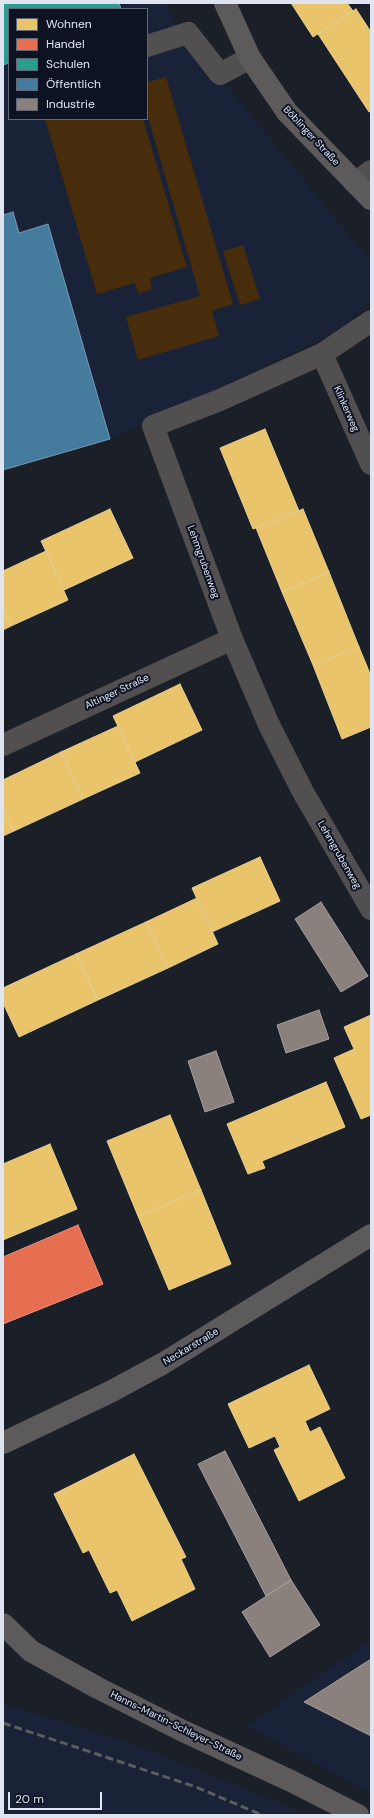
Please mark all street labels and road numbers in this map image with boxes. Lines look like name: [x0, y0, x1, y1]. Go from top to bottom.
street label: Böblinger Straße: [280, 104, 342, 168]
street label: Klinkerweg: [331, 384, 361, 434]
street label: Lehmgrubenweg: [184, 524, 222, 600]
street label: Altinger Straße: [83, 672, 151, 712]
street label: Lehmgrubenweg: [315, 819, 363, 891]
street label: Neckarstraße: [161, 1326, 221, 1368]
street label: Hanns-Martin-Schleyer-Straße: [108, 1689, 244, 1763]

